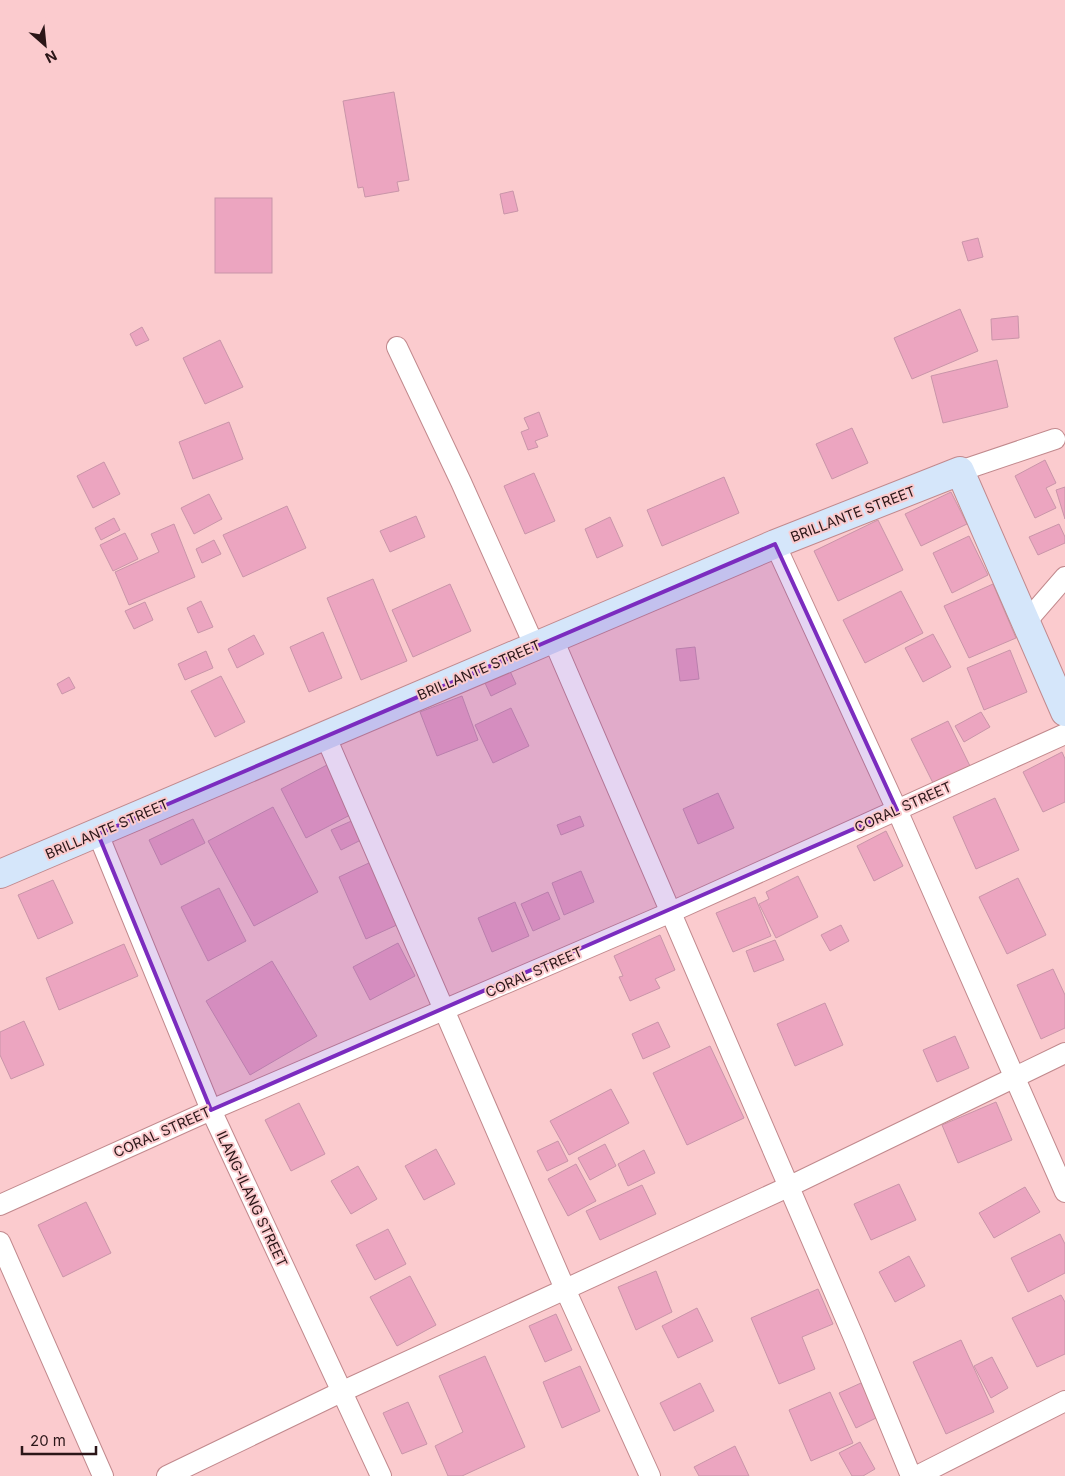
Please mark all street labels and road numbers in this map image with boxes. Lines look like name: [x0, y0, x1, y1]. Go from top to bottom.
street label: BRILLANTE STREET: [788, 482, 918, 545]
street label: BRILLANTE STREET: [415, 636, 543, 703]
street label: CORAL STREET: [852, 778, 954, 836]
street label: BRILLANTE STREET: [43, 795, 171, 862]
street label: CORAL STREET: [483, 943, 585, 1001]
street label: CORAL STREET: [111, 1103, 213, 1161]
street label: ILANG-ILANG STREET: [213, 1128, 291, 1269]

